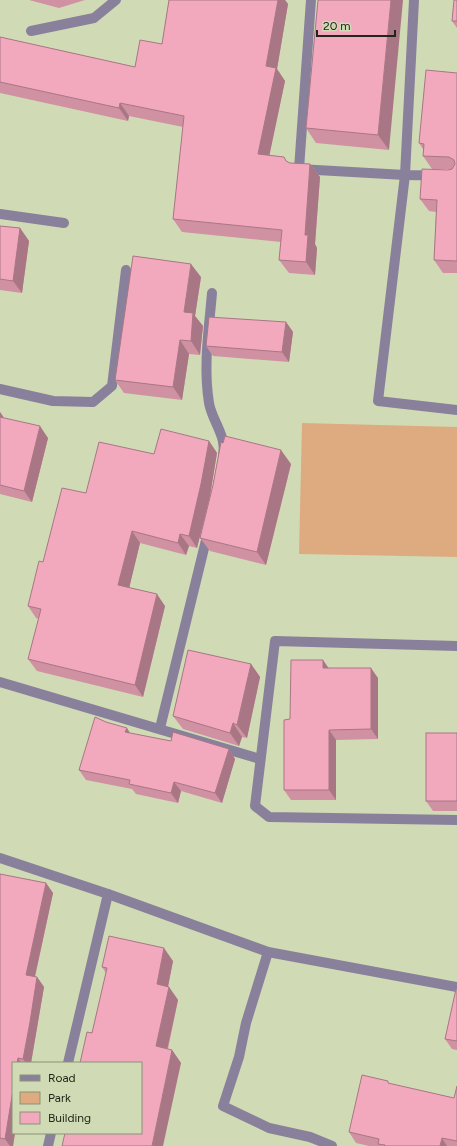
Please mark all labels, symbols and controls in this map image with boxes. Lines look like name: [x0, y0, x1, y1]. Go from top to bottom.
scale bar: [317, 12, 395, 38]
text: 20 m: [323, 19, 351, 33]
legend: [12, 1062, 142, 1134]
text: Road: [48, 1071, 76, 1085]
text: Park: [48, 1091, 71, 1105]
text: Building: [48, 1111, 91, 1125]

